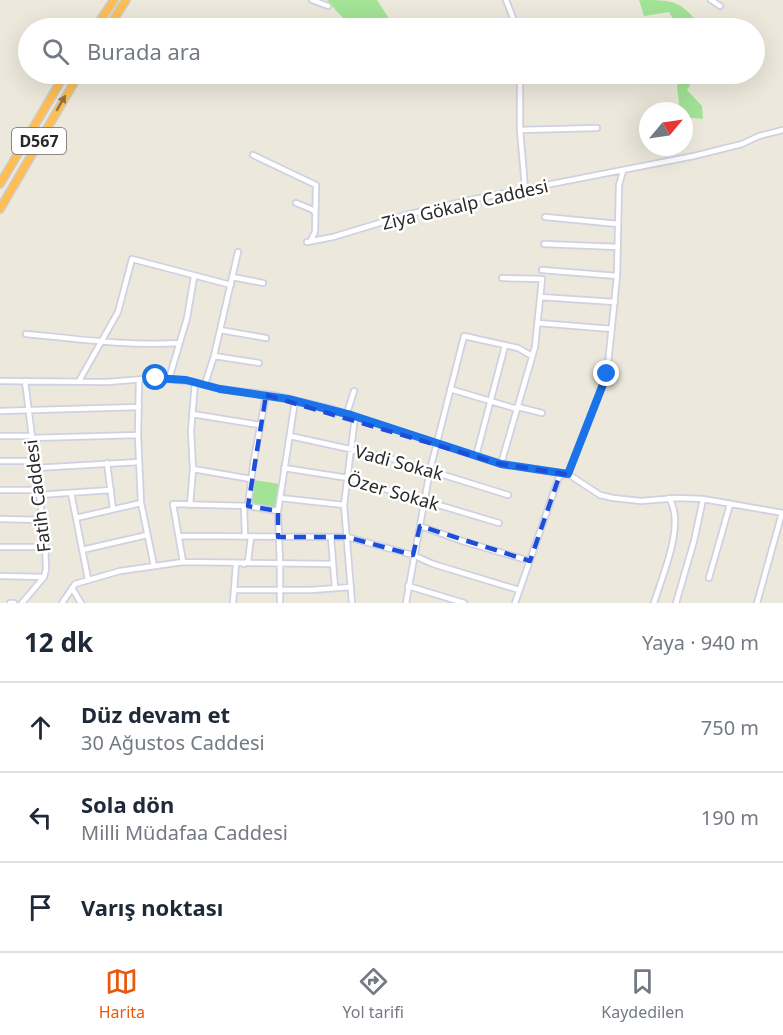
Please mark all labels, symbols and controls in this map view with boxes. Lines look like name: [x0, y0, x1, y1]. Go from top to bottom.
search box: [18, 18, 765, 84]
icon: search: [39, 35, 72, 68]
text: Burada ara: [87, 36, 201, 66]
one-way arrow: [56, 95, 66, 112]
north arrow: [639, 102, 693, 156]
road number: D567: [12, 128, 66, 154]
street label: Ziya Gökalp Caddesi: [379, 173, 550, 235]
route end: [593, 360, 619, 386]
route start: [142, 364, 168, 390]
street label: Fatih Caddesi: [18, 438, 56, 554]
street label: Vadi Sokak: [352, 439, 447, 486]
street label: Özer Sokak: [344, 466, 443, 516]
text: 12 dk: [24, 624, 93, 660]
text: Yaya · 940 m: [642, 629, 759, 656]
text: Düz devam et: [81, 699, 230, 729]
icon: ahead: [24, 711, 57, 744]
text: 750 m: [701, 714, 759, 741]
text: 30 Ağustos Caddesi: [81, 729, 265, 756]
text: Sola dön: [81, 789, 174, 819]
icon: left: [24, 801, 57, 834]
text: 190 m: [701, 804, 759, 831]
text: Milli Müdafaa Caddesi: [81, 819, 288, 846]
icon: arrive: [24, 891, 57, 924]
text: Varış noktası: [81, 892, 223, 922]
tab: Harita: [99, 965, 145, 1023]
tab: Yol tarifi: [343, 965, 404, 1023]
tab: Kaydedilen: [601, 965, 684, 1023]

